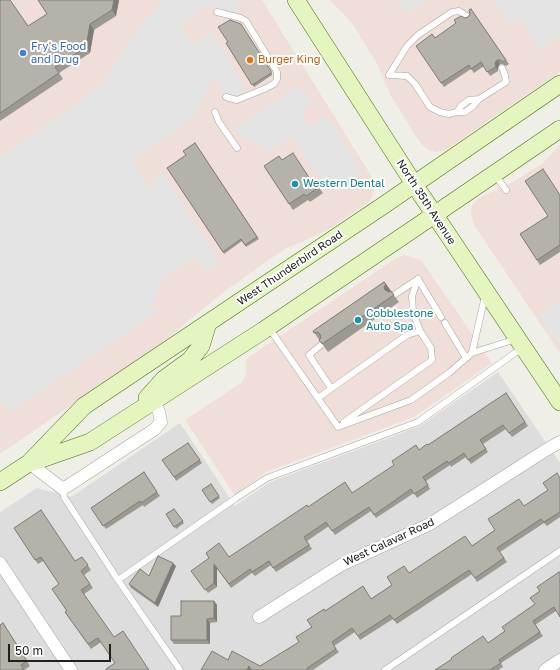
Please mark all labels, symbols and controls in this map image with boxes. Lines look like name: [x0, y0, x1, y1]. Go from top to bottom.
place label: Fry's Food and Drug: [31, 40, 86, 66]
marker: Fry's Food and Drug: [18, 48, 28, 58]
place label: Burger King: [258, 53, 320, 67]
marker: Burger King: [245, 55, 255, 65]
street label: North 35th Avenue: [394, 157, 458, 247]
place label: Western Dental: [303, 177, 385, 191]
marker: Western Dental: [290, 179, 300, 189]
street label: West Thunderbird Road: [235, 228, 345, 308]
place label: Cobblestone Auto Spa: [366, 307, 433, 333]
marker: Cobblestone Auto Spa: [353, 315, 363, 325]
street label: West Calavar Road: [341, 515, 437, 569]
scale bar: [10, 636, 113, 662]
text: 50 m: [15, 643, 43, 658]

